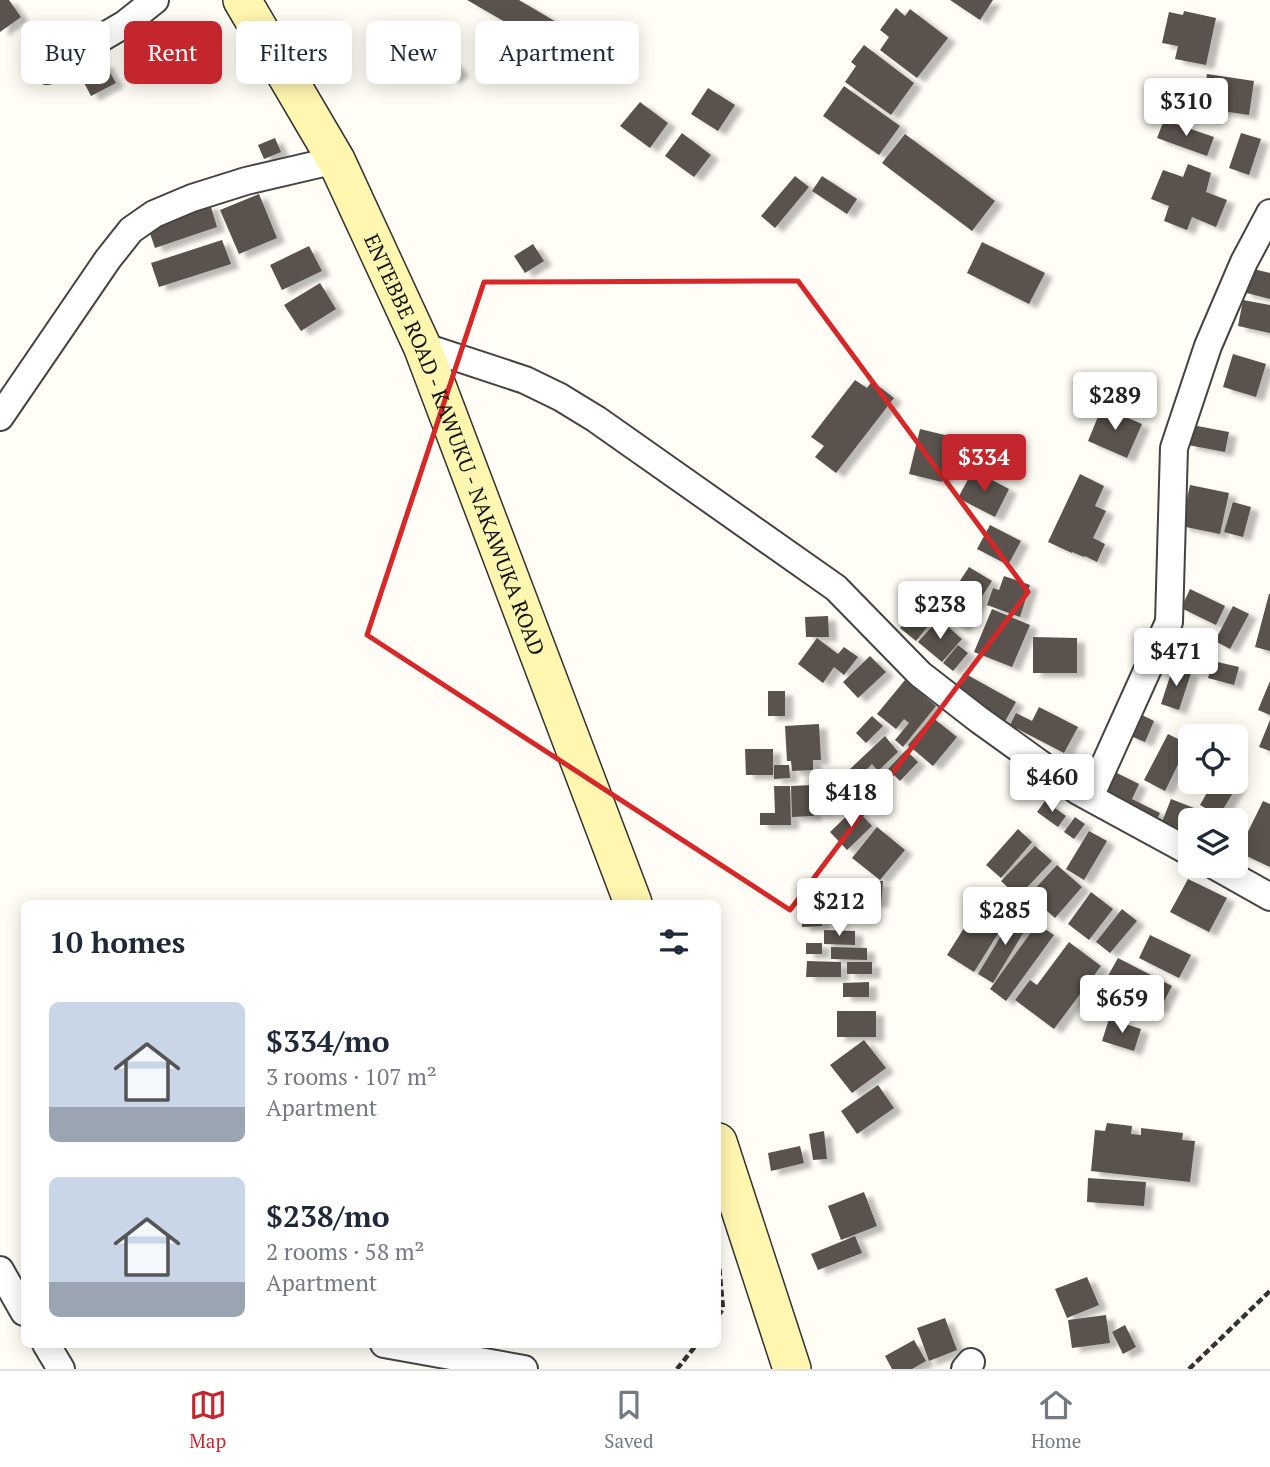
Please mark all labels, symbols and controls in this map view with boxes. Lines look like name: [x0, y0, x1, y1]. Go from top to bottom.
chip: Buy: [21, 21, 110, 84]
chip: Rent: [124, 21, 222, 84]
chip: Filters: [236, 21, 352, 84]
chip: New: [366, 21, 461, 84]
chip: Apartment: [475, 21, 639, 84]
pin: $310: [1145, 78, 1227, 138]
text: $310: [1160, 85, 1212, 116]
street label: ENTEBBE ROAD - KAWUKU - NAKAWUKA ROAD: [358, 229, 552, 659]
pin: $289: [1074, 372, 1156, 432]
text: $289: [1089, 379, 1141, 410]
pin: $334: [943, 434, 1025, 494]
text: $334: [958, 441, 1010, 472]
pin: $238: [899, 582, 981, 641]
text: $238: [914, 588, 966, 619]
pin: $471: [1135, 628, 1217, 688]
text: $471: [1150, 635, 1202, 666]
map controls: [1178, 724, 1248, 878]
button: locate: [1178, 724, 1248, 794]
pin: $460: [1011, 754, 1093, 814]
text: $460: [1026, 761, 1078, 792]
pin: $418: [810, 770, 892, 829]
text: $418: [825, 776, 877, 807]
button: layers: [1178, 808, 1248, 878]
pin: $212: [798, 878, 880, 938]
text: $212: [813, 885, 865, 916]
pin: $285: [964, 888, 1046, 947]
text: $285: [979, 894, 1031, 925]
text: 10 homes: [49, 922, 185, 962]
icon: filters: [655, 923, 693, 961]
pin: $659: [1081, 976, 1163, 1035]
text: $659: [1096, 982, 1148, 1013]
text: $334/mo: [266, 1021, 390, 1061]
icon: home: [105, 1030, 189, 1114]
text: 3 rooms · 107 m²: [266, 1061, 437, 1092]
text: Apartment: [266, 1092, 377, 1123]
text: $238/mo: [266, 1196, 390, 1236]
icon: home: [105, 1205, 189, 1289]
text: 2 rooms · 58 m²: [266, 1236, 425, 1267]
text: Apartment: [266, 1267, 377, 1298]
tab: Map: [189, 1386, 227, 1453]
tab: Saved: [604, 1386, 653, 1453]
tab: Home: [1031, 1386, 1081, 1453]

